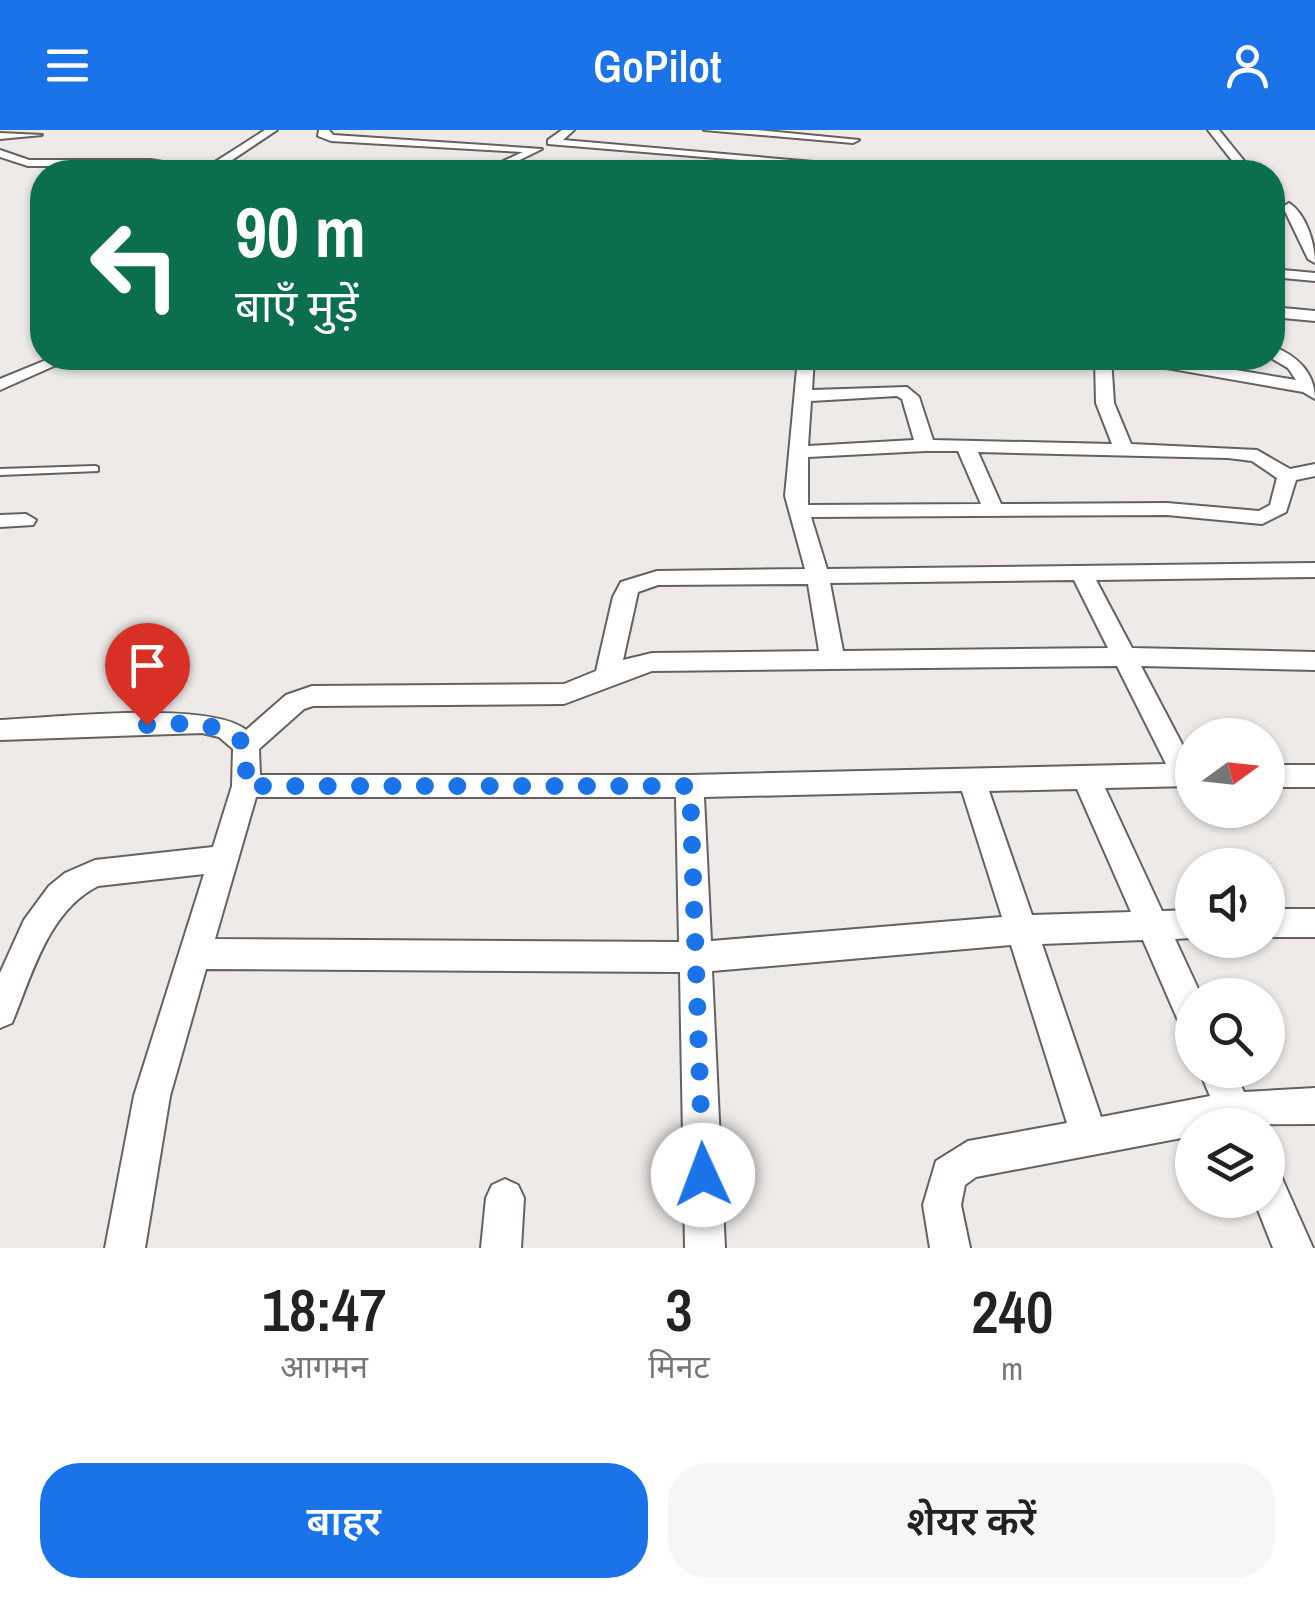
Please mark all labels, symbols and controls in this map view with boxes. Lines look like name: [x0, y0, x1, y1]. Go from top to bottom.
text: GoPilot: [593, 35, 722, 96]
icon: menu: [40, 38, 95, 93]
icon: person: [1220, 38, 1275, 93]
text: 90 m: [235, 185, 366, 279]
icon: left: [70, 200, 200, 330]
text: बाएँ मुड़ें: [235, 275, 358, 336]
pin: [105, 623, 190, 726]
icon: arrive: [120, 638, 175, 693]
north arrow: [1175, 718, 1285, 828]
map controls: [1175, 718, 1285, 1218]
button: sound: [1175, 848, 1285, 958]
button: search: [1175, 978, 1285, 1088]
button: layers: [1175, 1108, 1285, 1218]
position arrow: [651, 1123, 755, 1227]
text: 18:47: [262, 1269, 387, 1350]
text: 3: [665, 1269, 693, 1350]
text: 240: [971, 1271, 1053, 1352]
text: आगमन: [280, 1345, 368, 1388]
text: मिनट: [648, 1345, 710, 1388]
text: m: [1001, 1347, 1023, 1390]
button: बाहर: [40, 1463, 648, 1578]
button: शेयर करें: [668, 1463, 1275, 1578]

